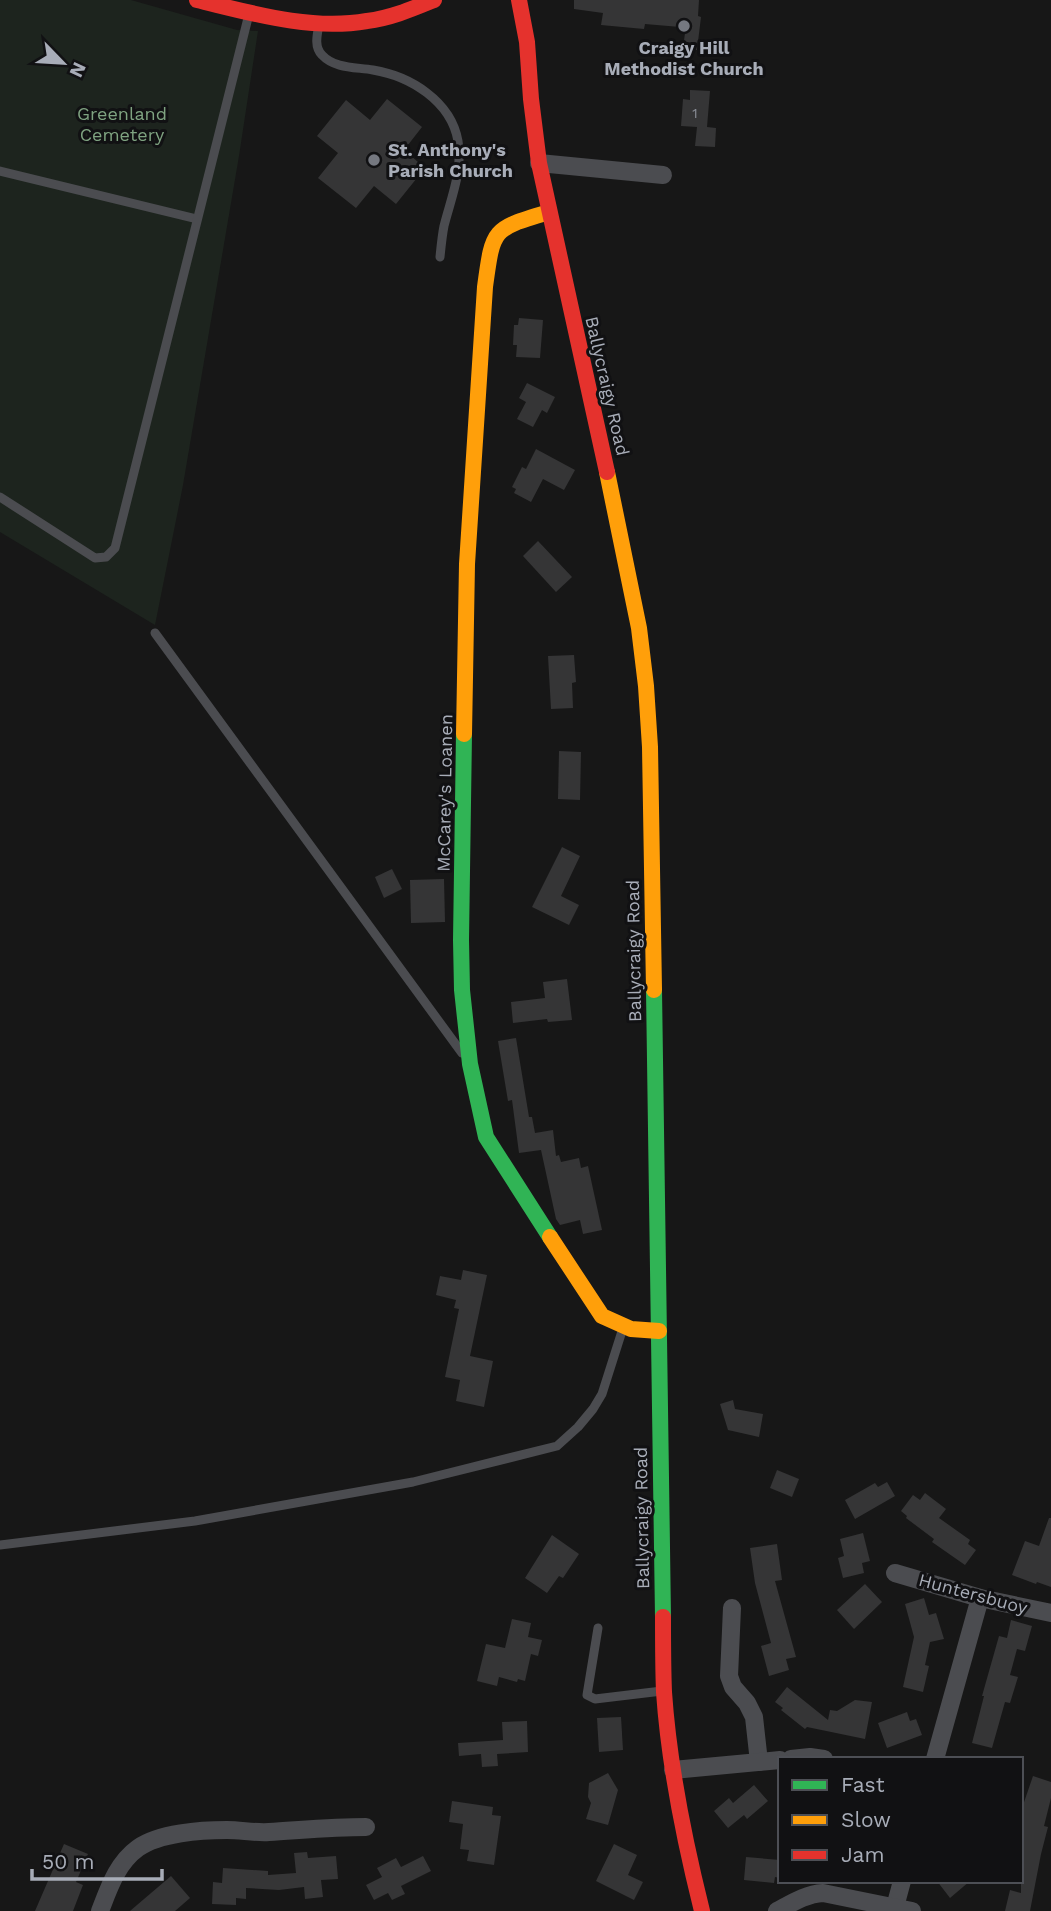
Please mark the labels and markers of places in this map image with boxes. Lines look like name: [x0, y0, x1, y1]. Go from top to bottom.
marker: Craigy Hill Methodist Church: [676, 18, 692, 34]
place label: Craigy Hill Methodist Church: [604, 37, 764, 79]
place label: St. Anthony's Parish Church: [388, 139, 513, 181]
marker: St. Anthony's Parish Church: [366, 152, 382, 168]

